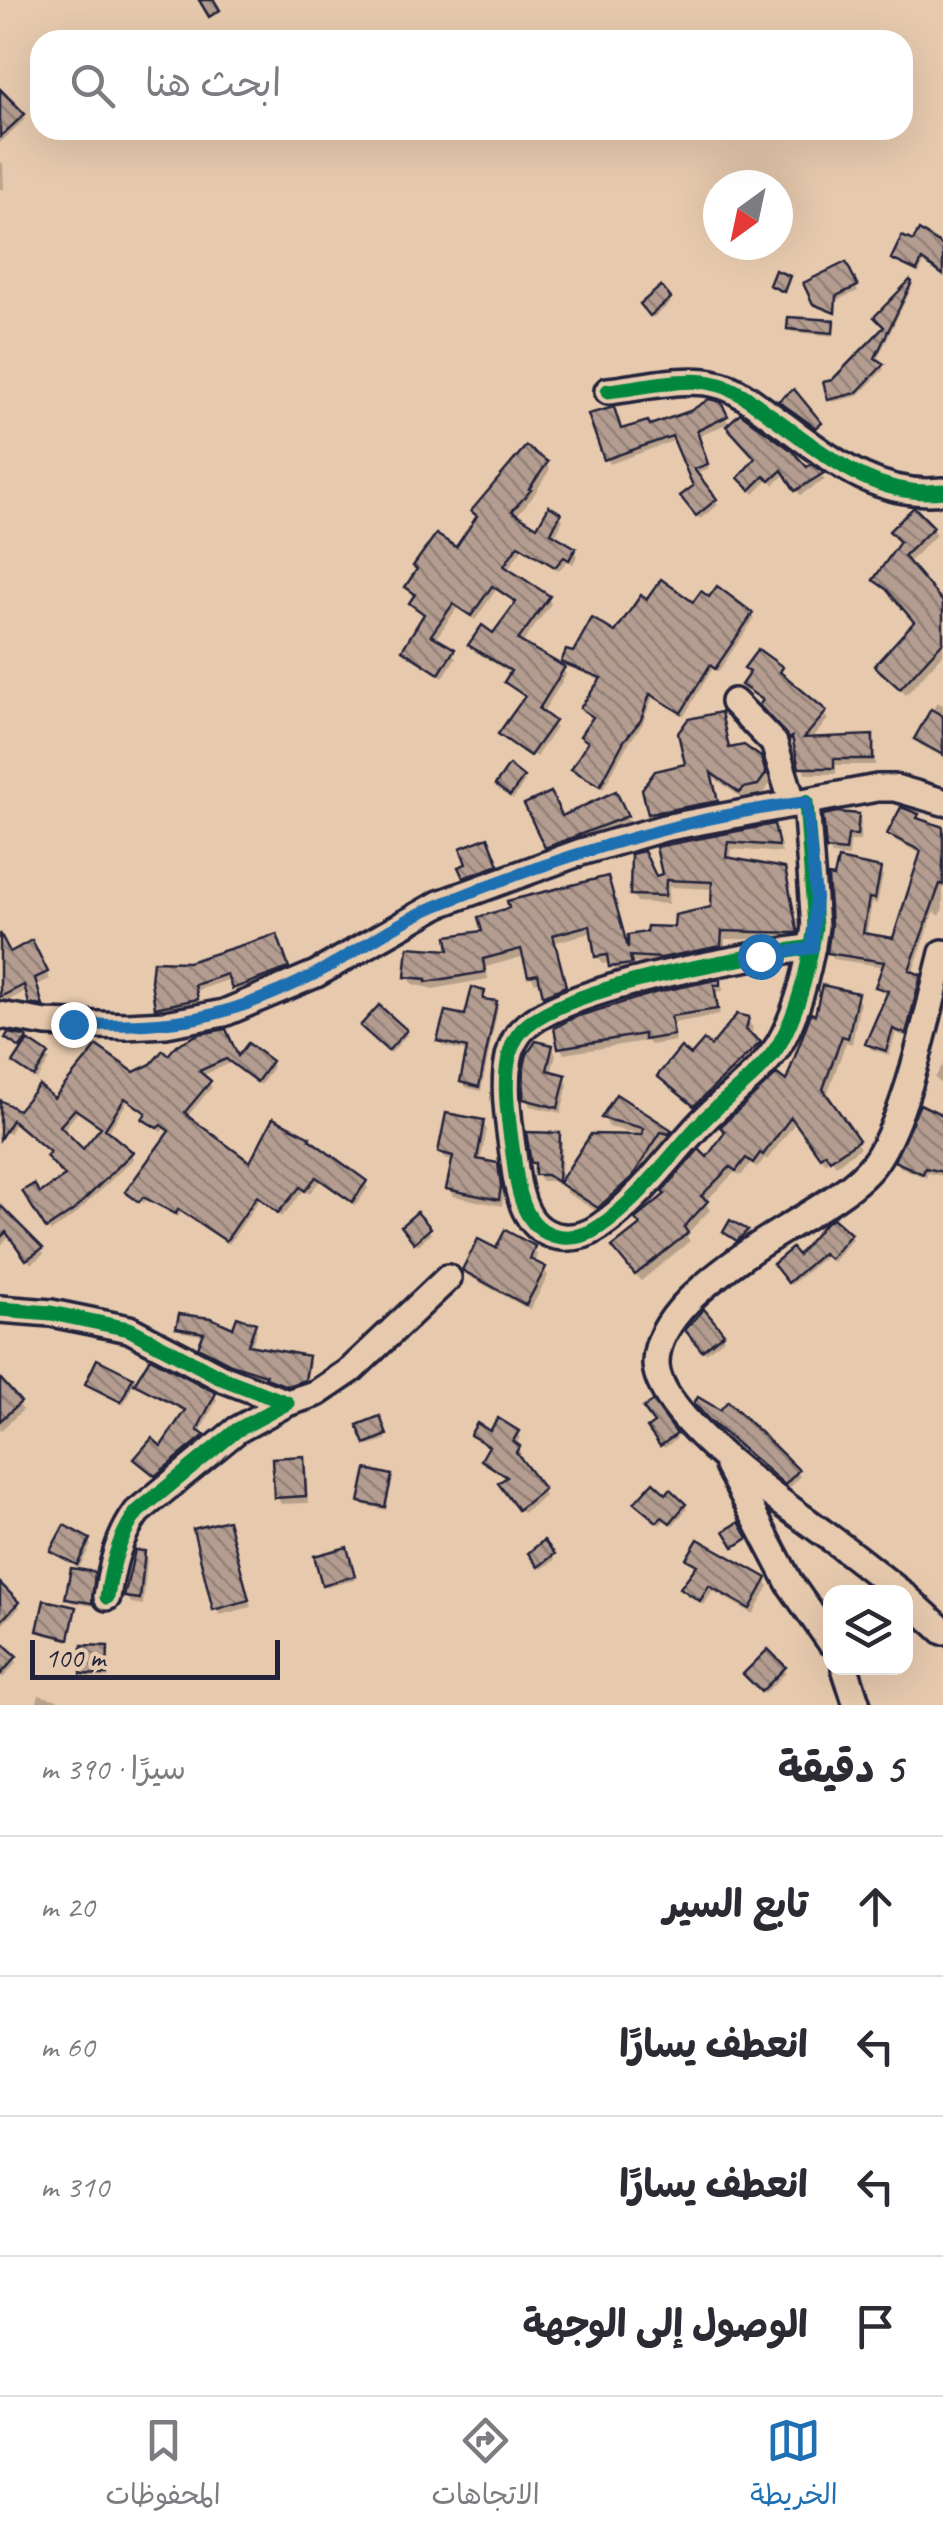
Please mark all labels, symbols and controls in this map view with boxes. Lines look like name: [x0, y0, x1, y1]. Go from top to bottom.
search box: [30, 30, 913, 140]
icon: search: [65, 58, 120, 113]
text: ابحث هنا: [145, 60, 281, 107]
north arrow: [703, 170, 793, 260]
route start: [738, 934, 784, 980]
route end: [51, 1002, 97, 1048]
map controls: [823, 1585, 913, 1675]
button: layers: [823, 1585, 913, 1675]
scale bar: [30, 1635, 280, 1680]
text: 100 m: [45, 1640, 105, 1675]
text: 5 دقيقة: [778, 1742, 903, 1795]
text: سيرًا · 390 m: [40, 1748, 186, 1789]
icon: ahead: [848, 1879, 903, 1934]
text: تابع السير: [663, 1881, 808, 1928]
text: 20 m: [40, 1886, 94, 1927]
icon: left: [848, 2019, 903, 2074]
text: انعطف يسارًا: [619, 2021, 808, 2068]
text: 60 m: [40, 2026, 94, 2067]
icon: left: [848, 2159, 903, 2214]
text: انعطف يسارًا: [619, 2161, 808, 2208]
text: 310 m: [40, 2166, 109, 2207]
icon: arrive: [848, 2299, 903, 2354]
text: الوصول إلى الوجهة: [522, 2301, 808, 2348]
tab: المحفوظات: [105, 2413, 221, 2519]
tab: الاتجاهات: [431, 2413, 540, 2519]
tab: الخريطة: [750, 2413, 838, 2519]

